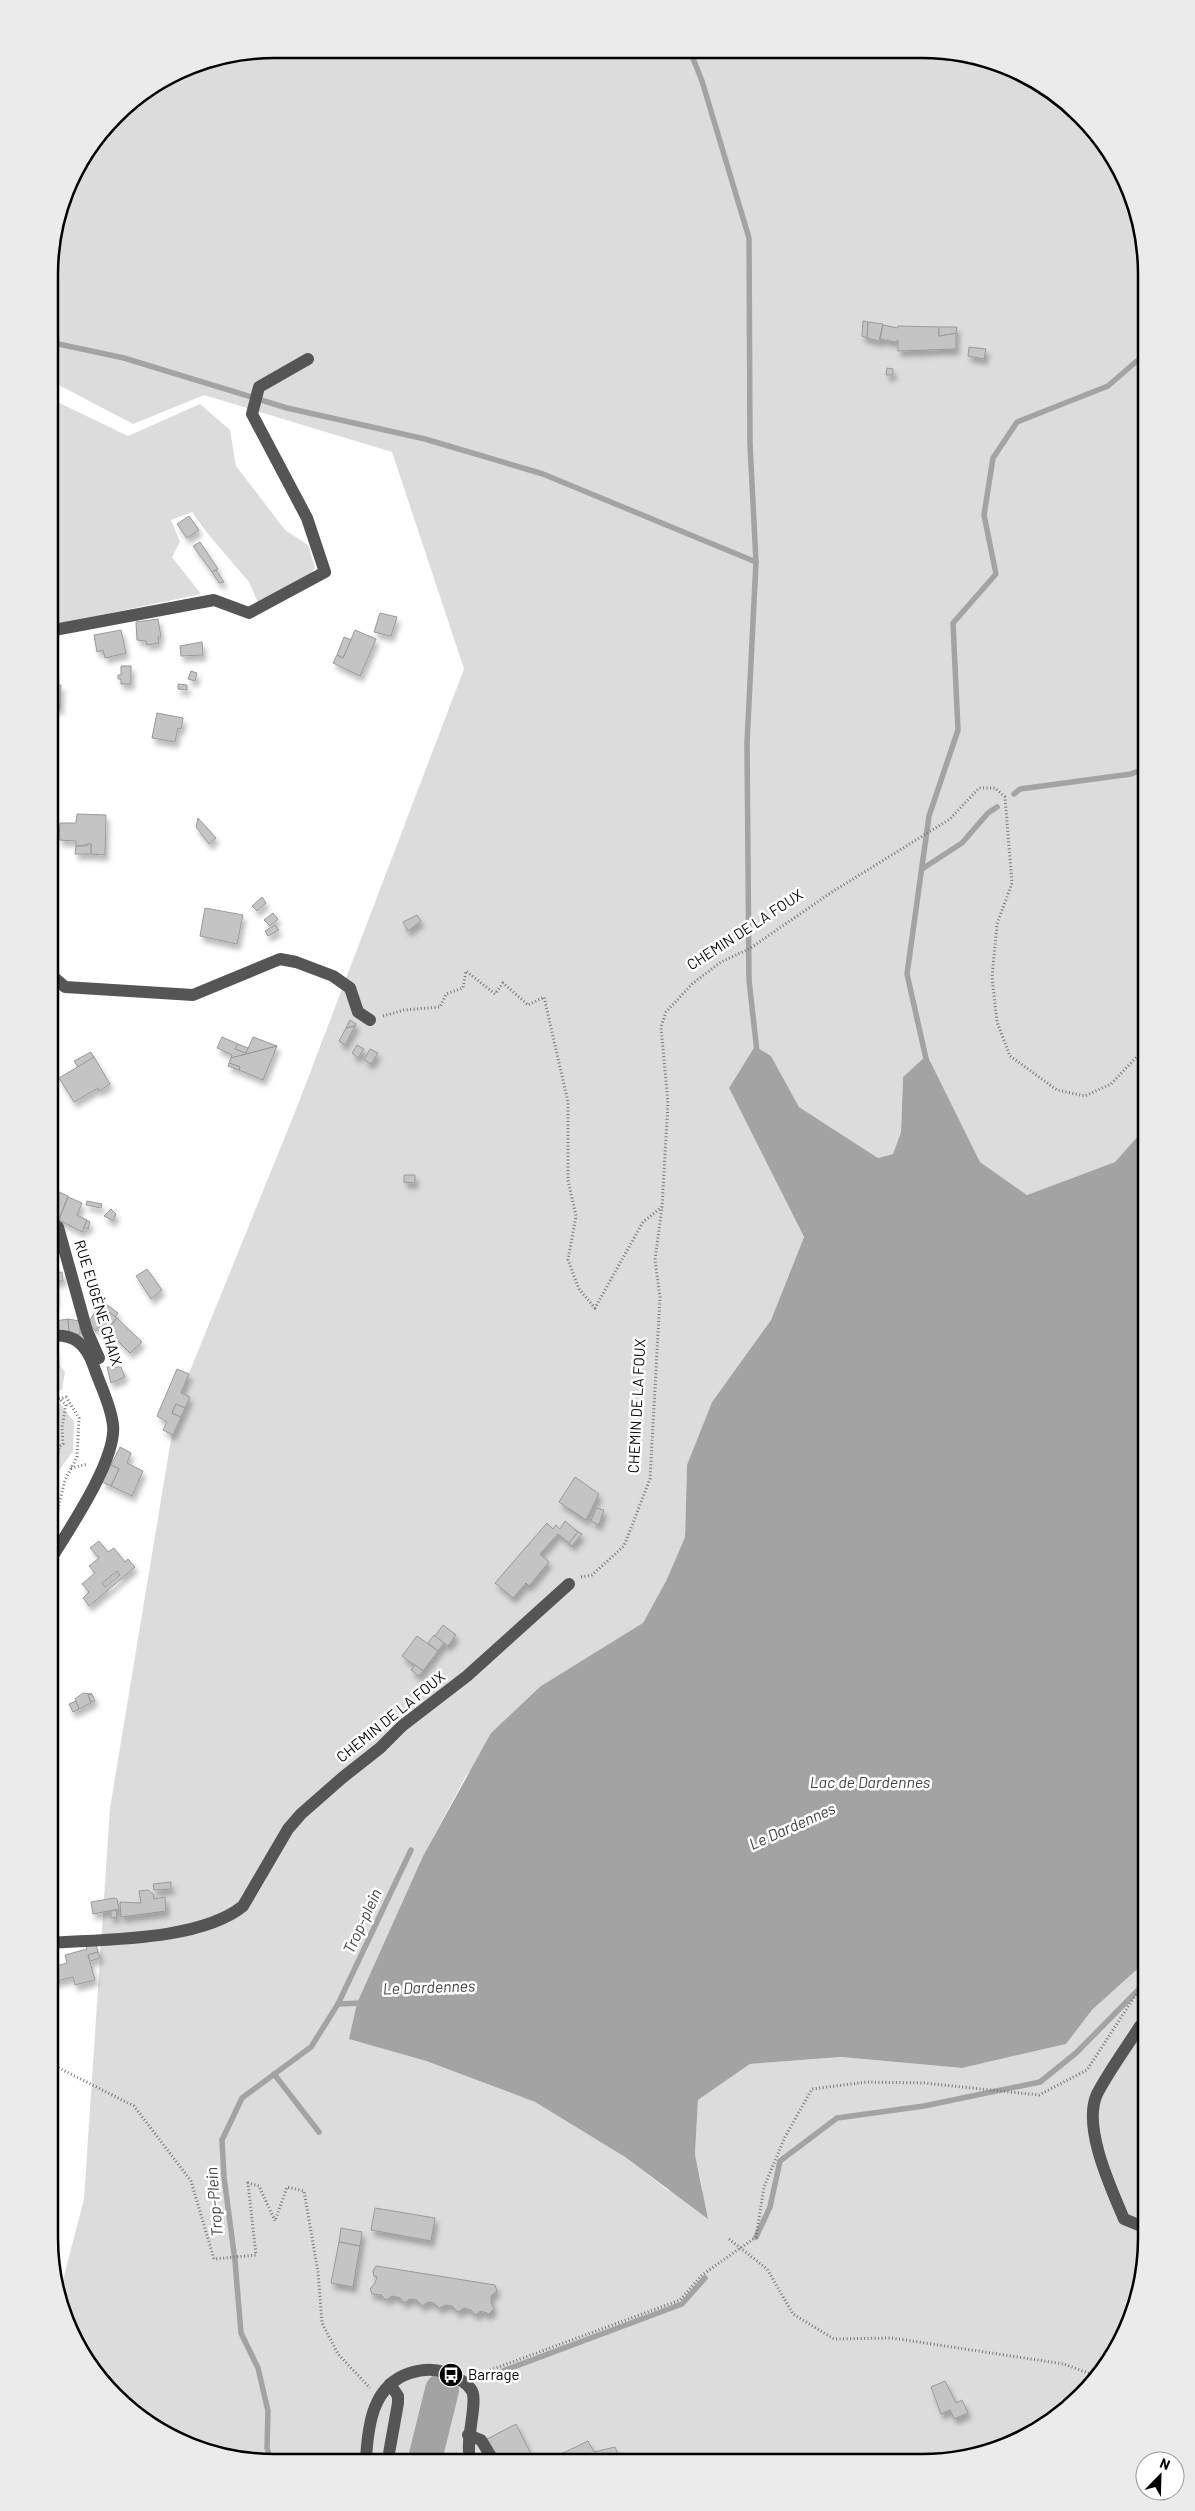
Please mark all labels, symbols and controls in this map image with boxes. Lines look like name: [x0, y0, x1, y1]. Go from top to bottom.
street label: CHEMIN DE LA FOUX: [683, 885, 806, 973]
street label: RUE EUGÈNE CHAIX: [71, 1238, 127, 1368]
street label: CHEMIN DE LA FOUX: [623, 1338, 649, 1474]
street label: CHEMIN DE LA FOUX: [332, 1667, 448, 1766]
water label: Lac de Dardennes: [810, 1772, 931, 1791]
water label: Le Dardennes: [746, 1798, 838, 1853]
water label: Trop-plein: [338, 1885, 385, 1956]
water label: Le Dardennes: [382, 1975, 476, 1998]
water label: Trop-Plein: [201, 2166, 226, 2238]
bus stop icon: Barrage: [438, 2362, 464, 2388]
place label: Barrage: [468, 2365, 520, 2383]
north arrow: [1135, 2451, 1185, 2501]
text: N: [1158, 2454, 1173, 2473]

